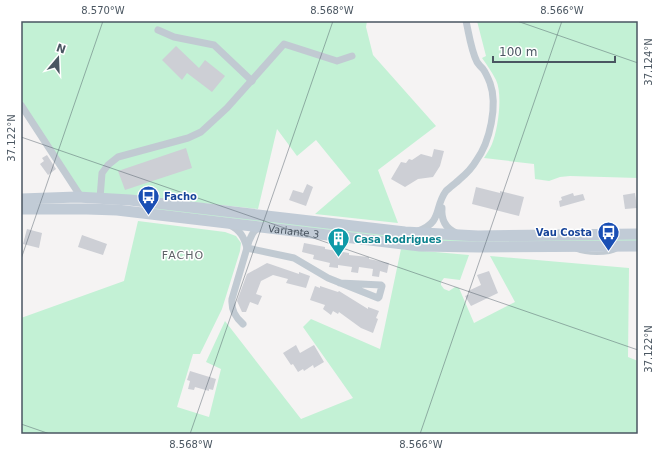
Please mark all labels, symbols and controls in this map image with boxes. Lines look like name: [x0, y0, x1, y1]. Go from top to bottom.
text: 8.570°W: [81, 5, 125, 16]
text: 8.568°W: [310, 5, 354, 16]
text: 8.566°W: [540, 5, 584, 16]
north arrow: [38, 38, 78, 78]
scale bar: [493, 38, 615, 64]
text: 37.124°N: [643, 38, 654, 86]
text: N: [55, 41, 68, 57]
text: 100 m: [499, 45, 537, 59]
text: 37.122°N: [6, 114, 17, 162]
bus stop icon: Facho: [135, 183, 161, 216]
place label: Facho: [164, 191, 197, 202]
bus stop icon: Vau Costa: [595, 219, 621, 252]
street label: Variante 3: [268, 223, 320, 240]
building icon: Casa Rodrigues: [326, 226, 352, 259]
place label: Vau Costa: [536, 227, 592, 238]
place label: Casa Rodrigues: [354, 234, 441, 245]
district label: FACHO: [162, 249, 204, 262]
text: 37.122°N: [643, 325, 654, 373]
text: 8.568°W: [169, 439, 213, 450]
text: 8.566°W: [399, 439, 443, 450]

